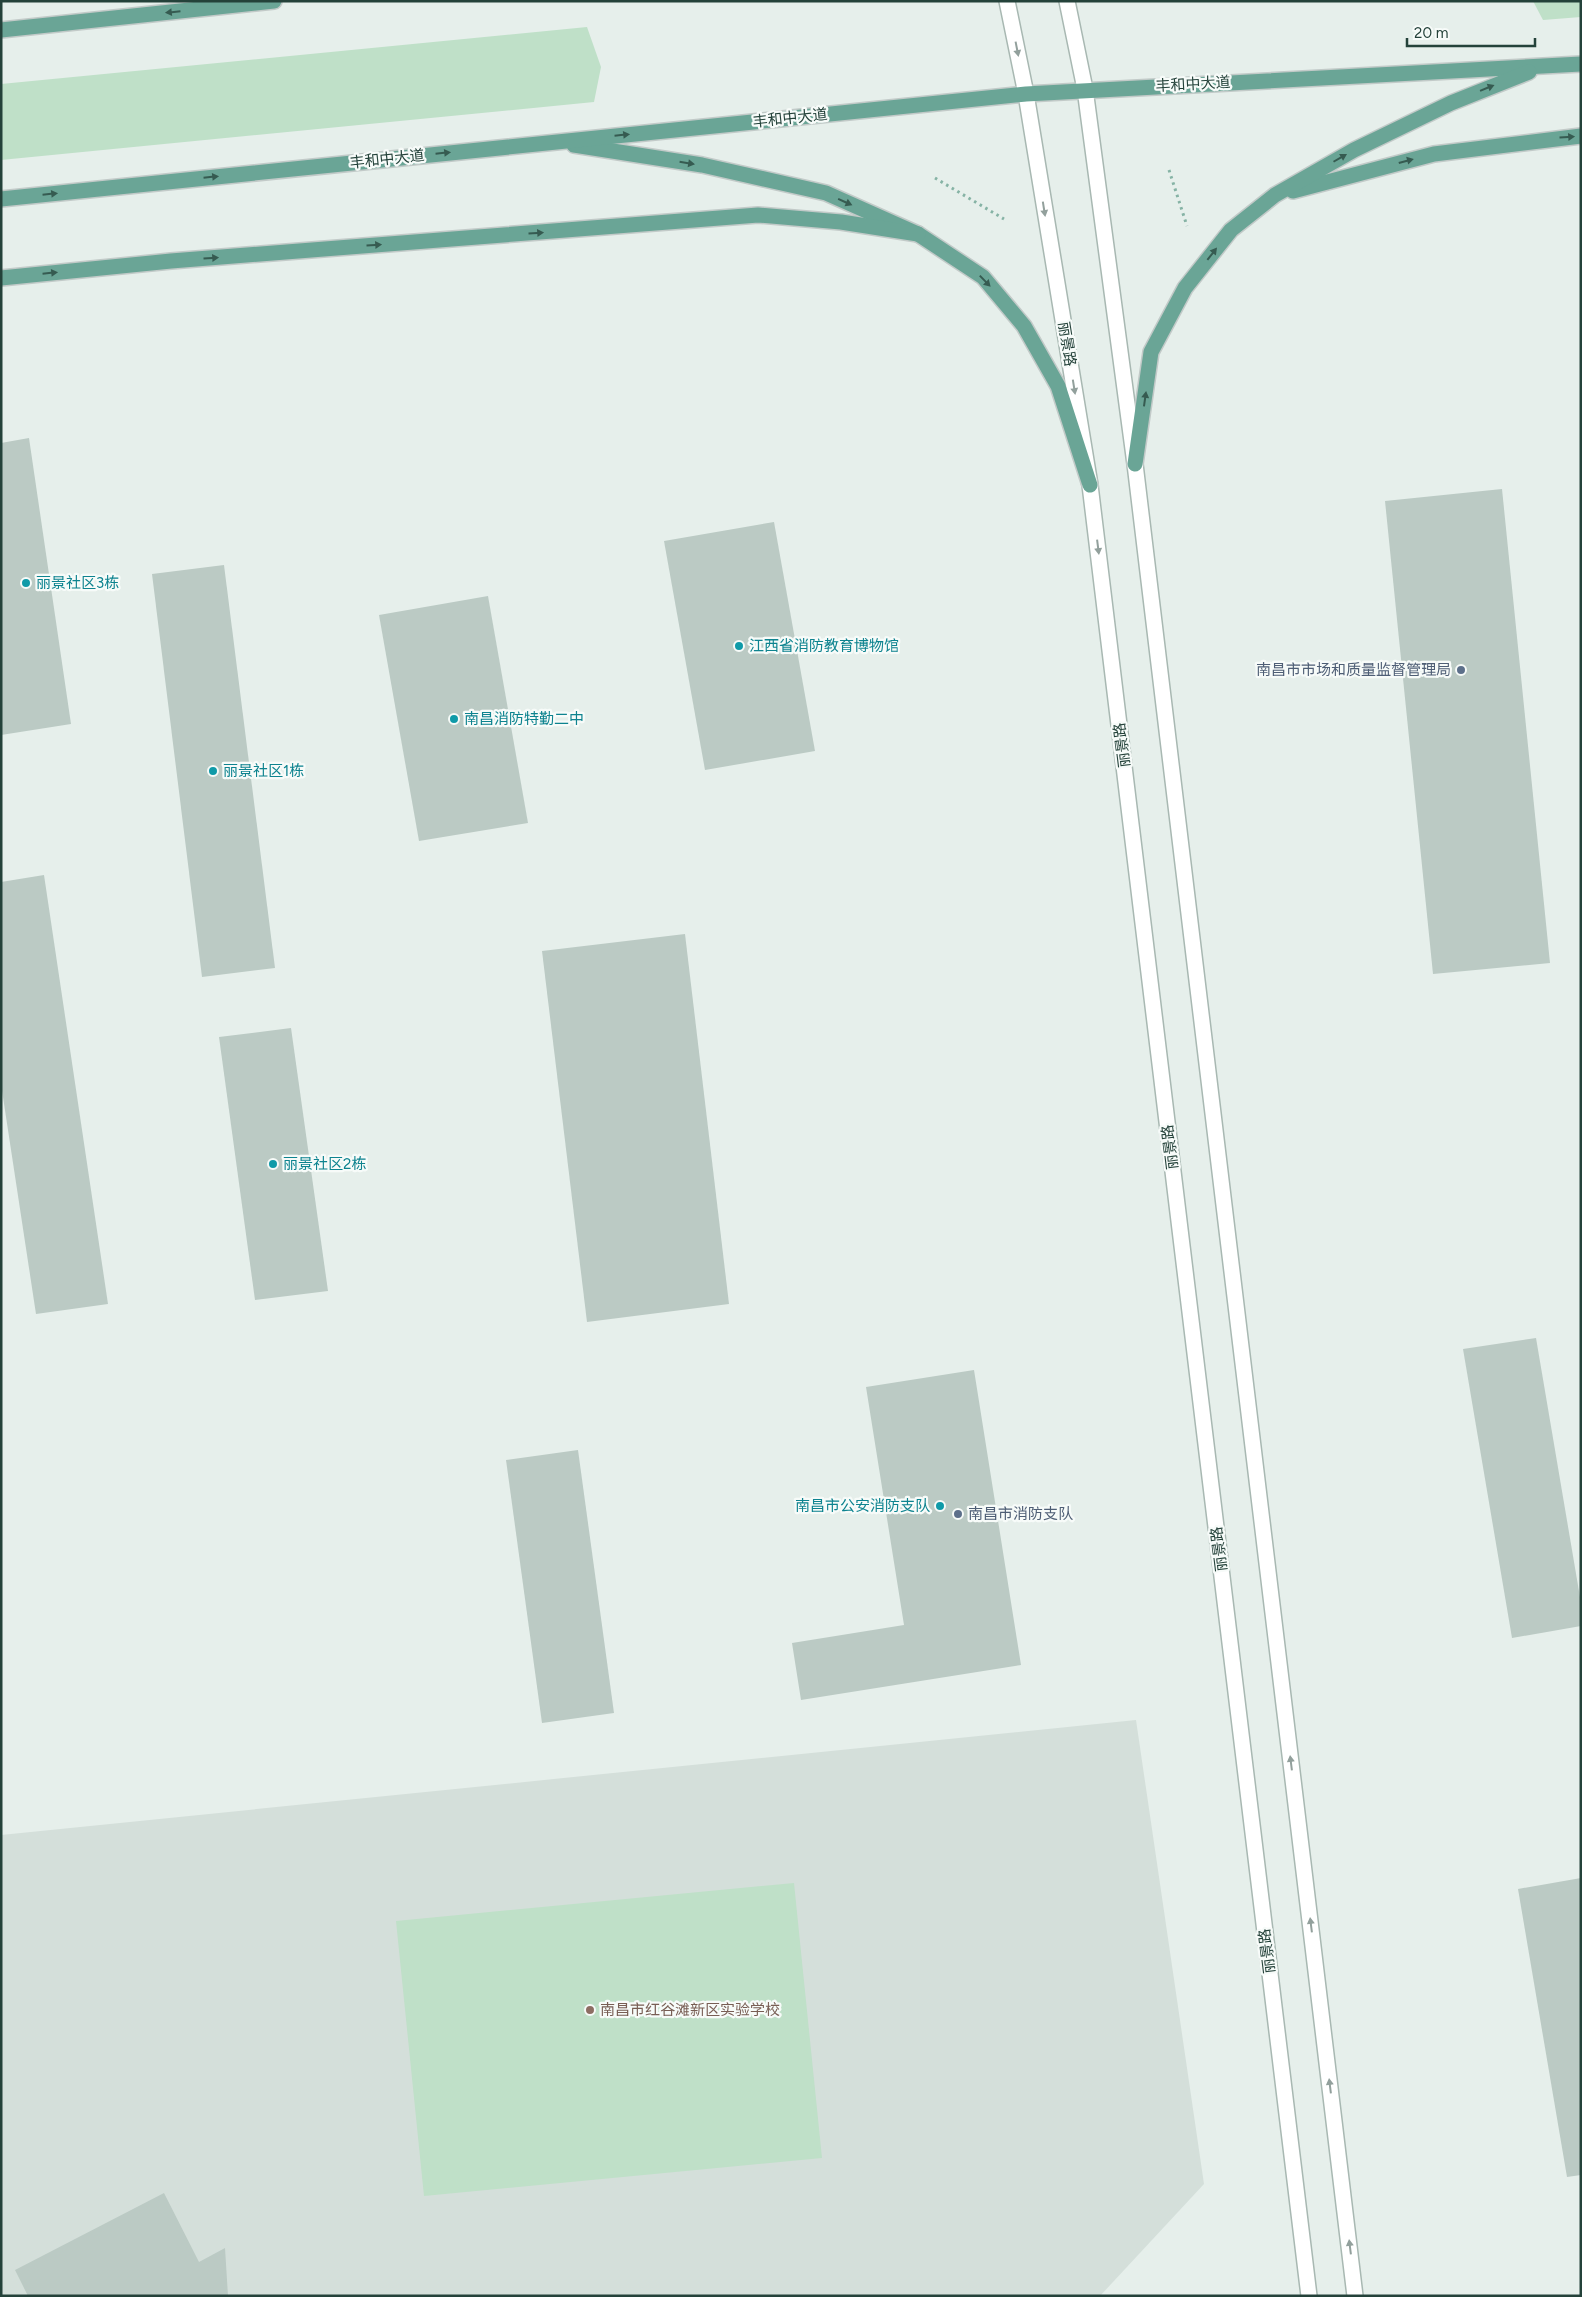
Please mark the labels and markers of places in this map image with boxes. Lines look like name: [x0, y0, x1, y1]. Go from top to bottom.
place label: 丽景社区3栋: [36, 574, 119, 592]
marker: 丽景社区3栋: [20, 577, 32, 589]
place label: 江西省消防教育博物馆: [749, 637, 899, 655]
marker: 江西省消防教育博物馆: [733, 640, 745, 652]
place label: 南昌市市场和质量监督管理局: [1256, 661, 1451, 679]
marker: 南昌市市场和质量监督管理局: [1455, 664, 1467, 676]
place label: 南昌消防特勤二中: [464, 710, 584, 728]
marker: 南昌消防特勤二中: [448, 713, 460, 725]
place label: 丽景社区1栋: [223, 762, 304, 780]
marker: 丽景社区1栋: [207, 765, 219, 777]
place label: 丽景社区2栋: [283, 1155, 366, 1173]
marker: 丽景社区2栋: [267, 1158, 279, 1170]
place label: 南昌市公安消防支队: [795, 1497, 930, 1515]
marker: 南昌市公安消防支队: [934, 1500, 946, 1512]
place label: 南昌市消防支队: [968, 1505, 1073, 1523]
marker: 南昌市消防支队: [952, 1508, 964, 1520]
place label: 南昌市红谷滩新区实验学校: [600, 2001, 780, 2019]
marker: 南昌市红谷滩新区实验学校: [584, 2004, 596, 2016]

